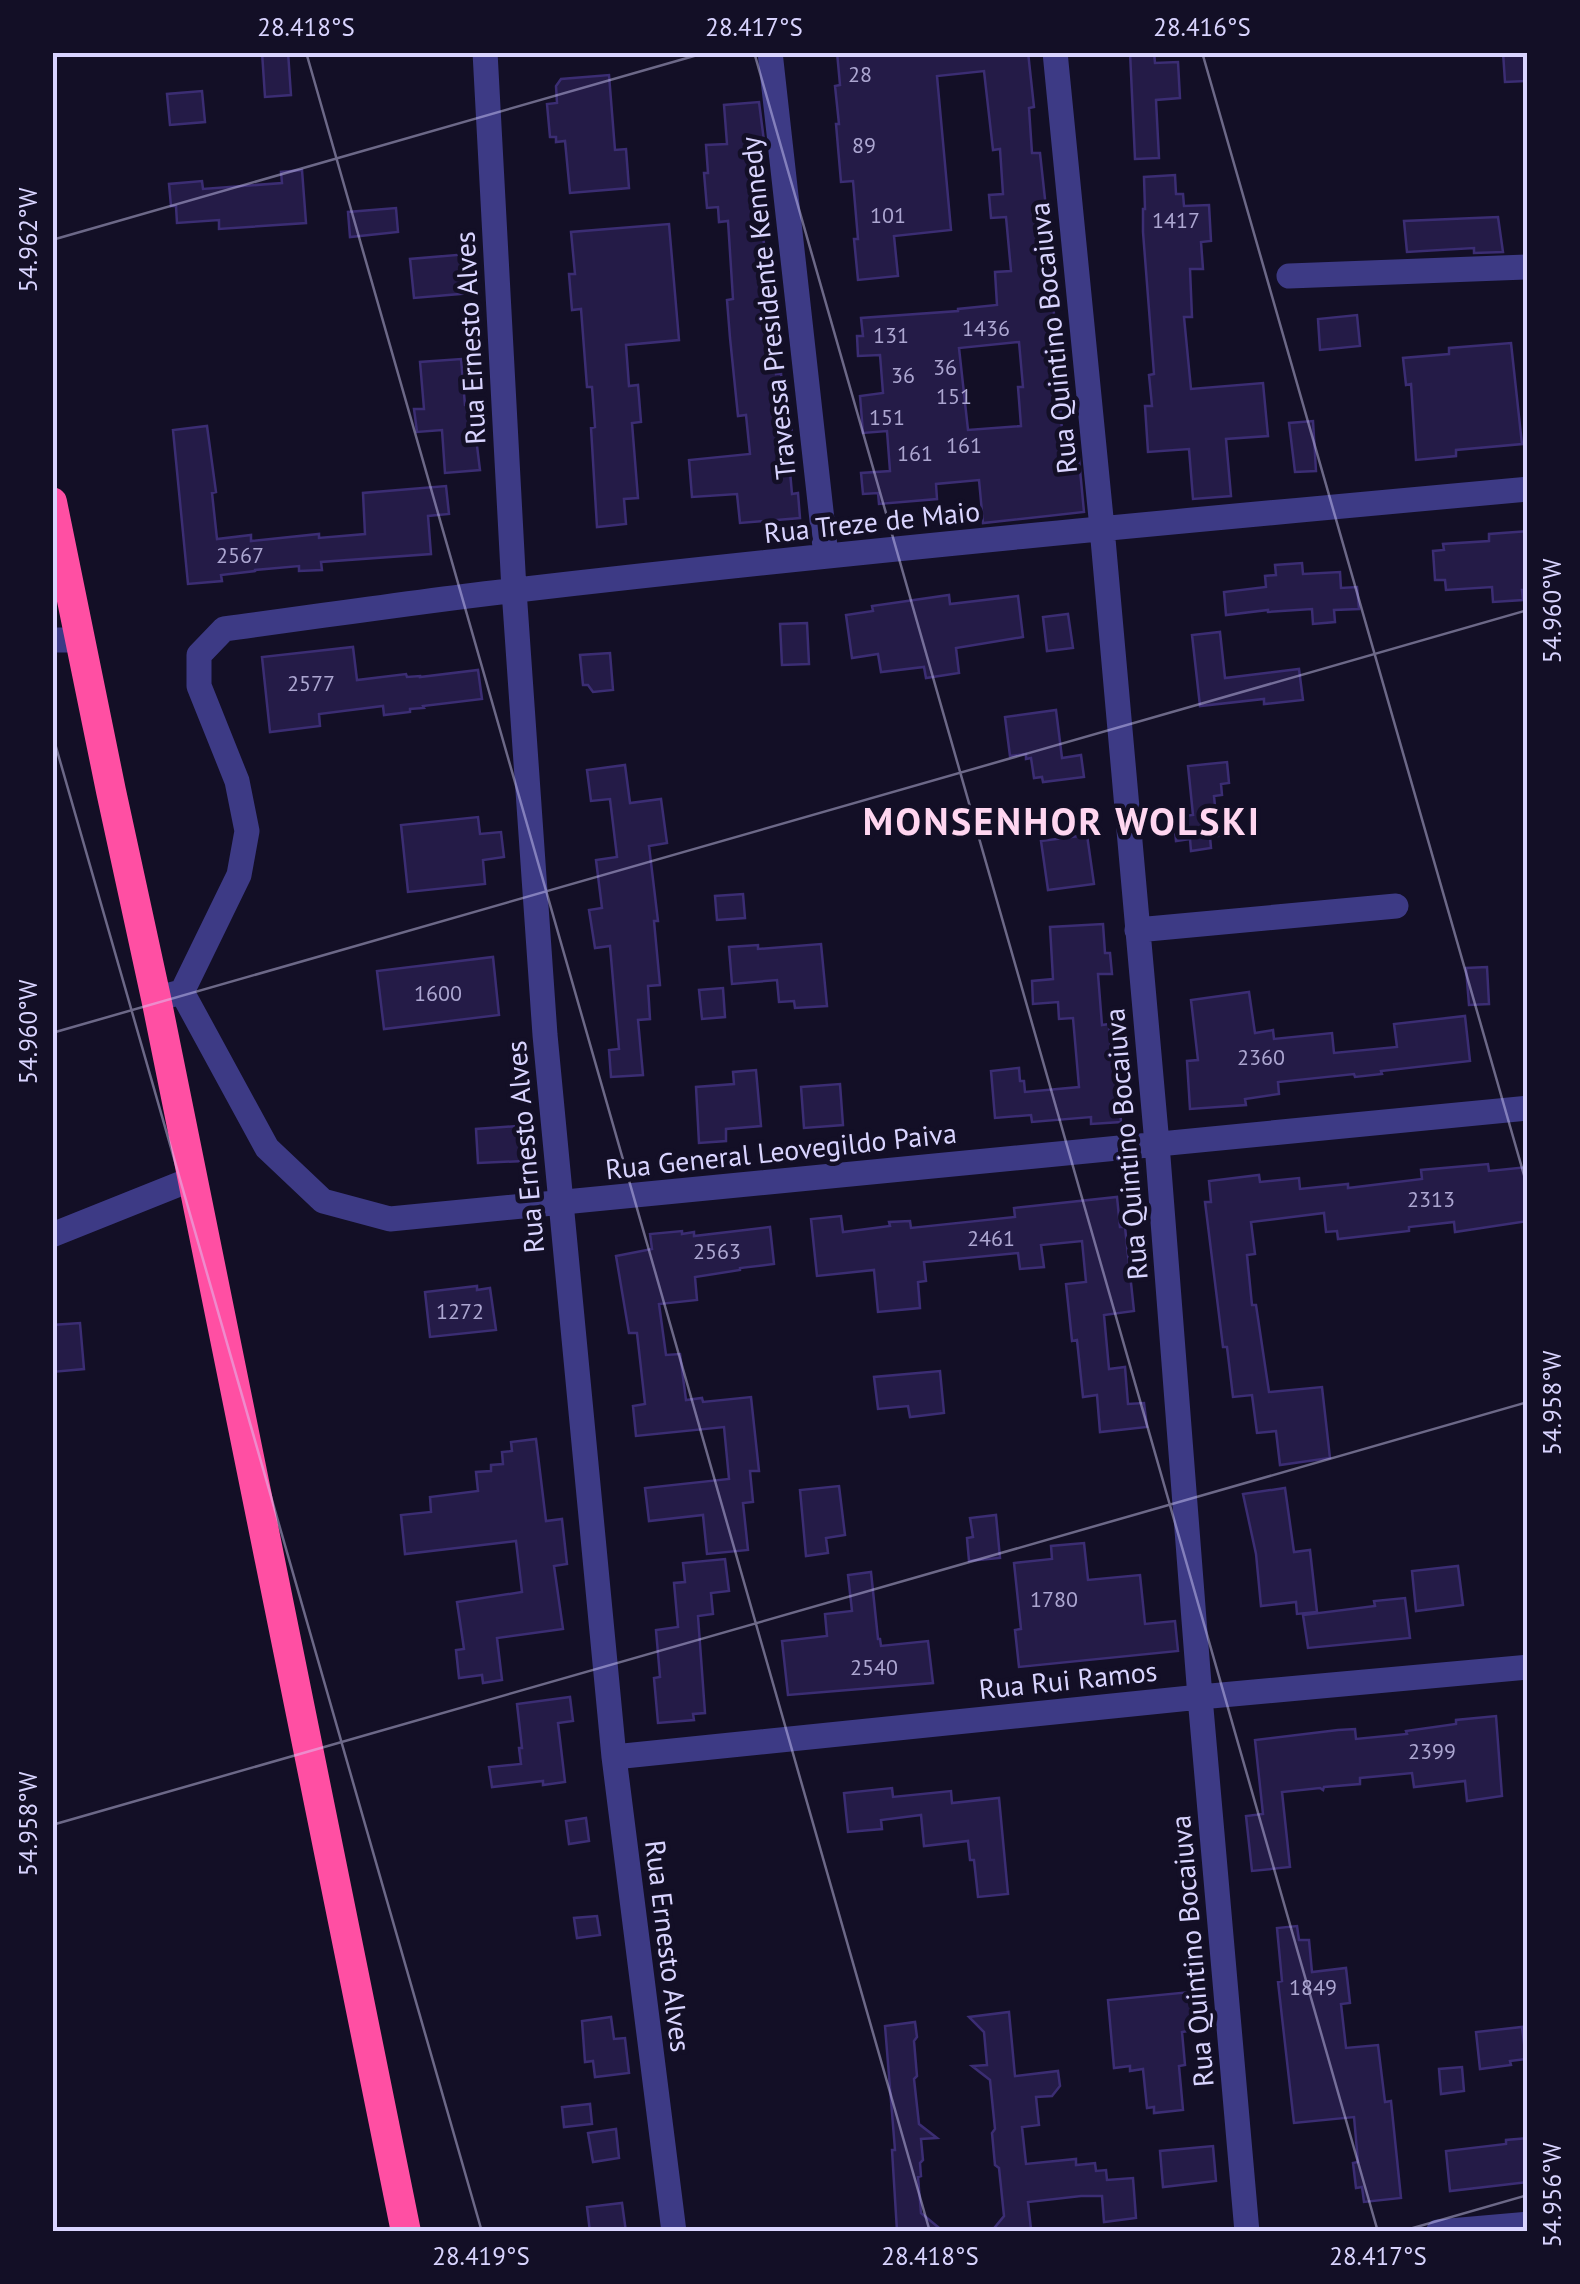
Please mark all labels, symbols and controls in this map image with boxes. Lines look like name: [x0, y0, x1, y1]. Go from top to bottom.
text: 28.418°S: [257, 11, 355, 43]
text: 28.417°S: [705, 11, 803, 43]
text: 28.416°S: [1153, 11, 1251, 43]
house number: 28: [848, 60, 872, 88]
house number: 89: [852, 131, 876, 159]
street label: Travessa Presidente Kennedy: [731, 135, 804, 481]
text: 54.962°W: [12, 187, 44, 292]
house number: 101: [870, 201, 906, 229]
street label: Rua Quintino Bocaiuva: [1020, 201, 1085, 476]
house number: 1417: [1152, 206, 1200, 234]
street label: Rua Ernesto Alves: [445, 231, 494, 445]
house number: 1436: [962, 314, 1010, 342]
house number: 131: [873, 321, 909, 349]
house number: 36: [933, 353, 957, 381]
house number: 36: [891, 361, 915, 389]
house number: 151: [936, 382, 972, 410]
house number: 151: [869, 403, 905, 431]
house number: 161: [946, 431, 982, 459]
house number: 161: [897, 439, 933, 467]
street label: Rua Treze de Maio: [762, 492, 982, 551]
house number: 2567: [216, 541, 264, 569]
text: 54.960°W: [1536, 558, 1568, 663]
house number: 2577: [287, 669, 335, 697]
district label: MONSENHOR WOLSKI: [863, 796, 1261, 845]
text: 54.960°W: [12, 979, 44, 1084]
house number: 1600: [414, 979, 462, 1007]
street label: Rua Quintino Bocaiuva: [1095, 1007, 1156, 1281]
street label: Rua Ernesto Alves: [497, 1039, 552, 1255]
house number: 2360: [1237, 1043, 1285, 1071]
street label: Rua General Leovegildo Paiva: [603, 1114, 958, 1187]
house number: 2313: [1407, 1185, 1455, 1213]
house number: 2461: [967, 1224, 1015, 1252]
house number: 2563: [693, 1237, 741, 1265]
house number: 1272: [436, 1297, 484, 1325]
text: 54.958°W: [1536, 1350, 1568, 1455]
house number: 1780: [1030, 1585, 1078, 1613]
street label: Rua Rui Ramos: [977, 1652, 1159, 1707]
house number: 2540: [850, 1653, 898, 1681]
house number: 2399: [1408, 1737, 1456, 1765]
text: 54.958°W: [12, 1771, 44, 1876]
street label: Rua Quintino Bocaiuva: [1161, 1814, 1222, 2088]
street label: Rua Ernesto Alves: [637, 1838, 700, 2054]
house number: 1849: [1289, 1973, 1337, 2001]
text: 54.956°W: [1536, 2142, 1568, 2247]
text: 28.419°S: [432, 2240, 530, 2272]
text: 28.418°S: [881, 2240, 979, 2272]
text: 28.417°S: [1329, 2240, 1427, 2272]

